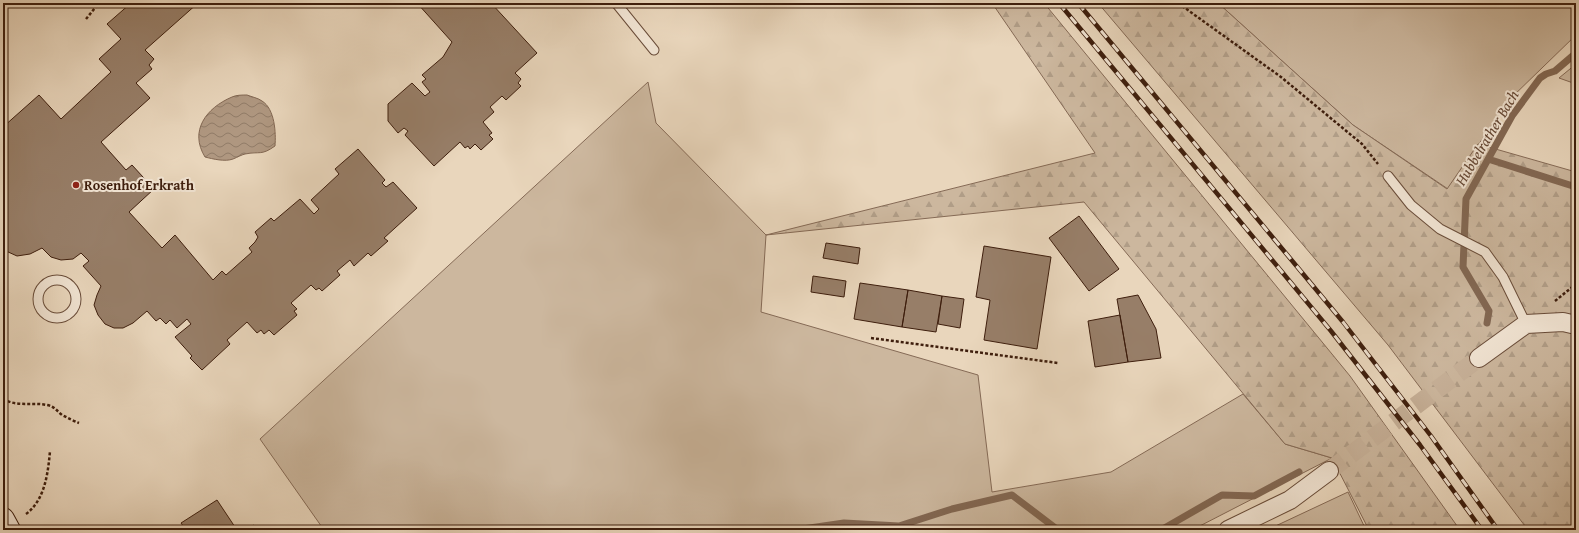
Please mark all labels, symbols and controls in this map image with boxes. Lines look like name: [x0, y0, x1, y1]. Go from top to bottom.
water label: Hubbelrather Bach: [1449, 86, 1524, 190]
place label: Rosenhof Erkrath: [84, 175, 195, 195]
marker: Rosenhof Erkrath: [71, 180, 81, 190]

